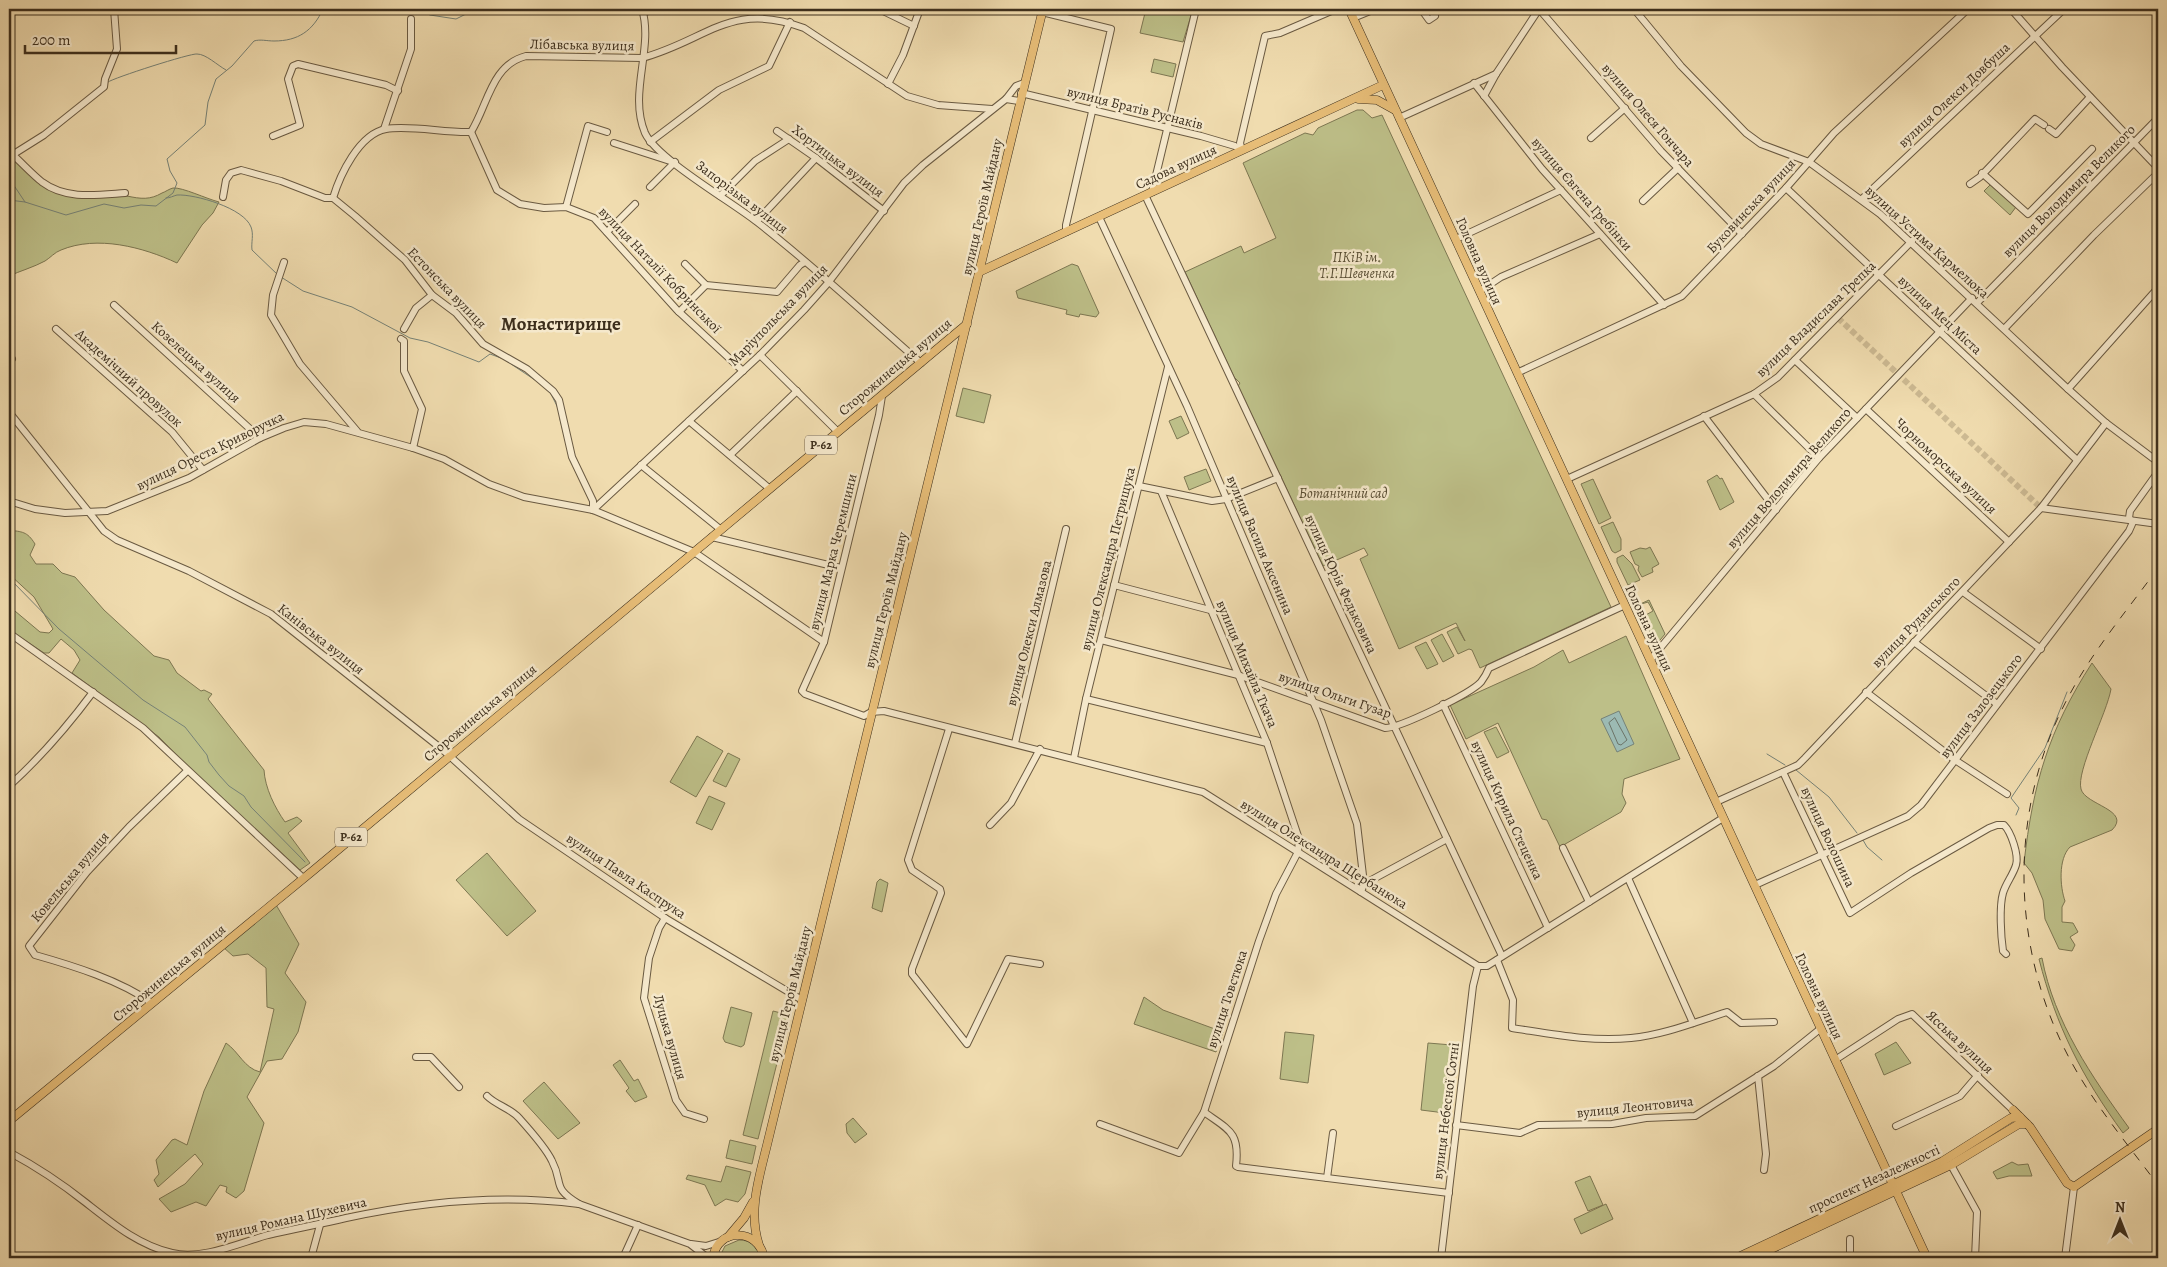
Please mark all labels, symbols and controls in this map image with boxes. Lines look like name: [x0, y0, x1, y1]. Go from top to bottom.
scale bar: [25, 22, 176, 54]
text: 200 m: [32, 30, 71, 50]
street label: Лібавська вулиця: [530, 35, 635, 55]
street label: вулиця Олекси Довбуша: [1894, 38, 2014, 152]
street label: вулиця Олеся Гончара: [1598, 59, 1699, 171]
street label: вулиця Братів Руснаків: [1065, 82, 1205, 134]
street label: Хортицька вулиця: [788, 120, 888, 202]
street label: вулиця Володимира Великого: [1998, 120, 2140, 262]
street label: вулиця Євгена Гребінки: [1527, 133, 1637, 255]
street label: вулиця Героїв Майдану: [957, 136, 1007, 277]
street label: Садова вулиця: [1132, 140, 1220, 194]
street label: Буковинська вулиця: [1702, 154, 1800, 257]
street label: Запорізька вулиця: [692, 156, 792, 238]
street label: вулиця Устима Кармелюка: [1861, 181, 1993, 303]
street label: вулиця Наталії Кобринської: [594, 202, 726, 338]
street label: Головна вулиця: [1451, 214, 1507, 308]
street label: Естонська вулиця: [403, 243, 491, 333]
park label: ПКіВ ім. Т.Г.Шевченка: [1319, 248, 1395, 283]
street label: вулиця Владислава Трепка: [1752, 256, 1881, 381]
street label: Маріупольська вулиця: [724, 260, 832, 370]
street label: вулиця Мец Міста: [1894, 271, 1987, 359]
district label: Монастирище: [501, 311, 621, 337]
street label: Сторожинецька вулиця: [834, 314, 956, 420]
street label: Козелецька вулиця: [147, 317, 245, 407]
street label: Академічний провулок: [70, 324, 187, 431]
street label: вулиця Володимира Великого: [1723, 404, 1855, 552]
street label: вулиця Ореста Криворучка: [133, 407, 287, 495]
street label: Чорноморська вулиця: [1891, 414, 2001, 518]
road number: Р-62: [805, 436, 837, 454]
street label: вулиця Олександра Петрищука: [1076, 465, 1140, 653]
street label: вулиця Марка Черемшини: [804, 472, 862, 632]
street label: вулиця Василя Аксенина: [1222, 473, 1298, 618]
park label: Ботанічний сад: [1299, 484, 1388, 503]
street label: вулиця Юрія Федьковича: [1300, 511, 1382, 657]
street label: вулиця Героїв Майдану: [860, 529, 912, 670]
street label: вулиця Олекси Алмазова: [1002, 558, 1056, 708]
street label: вулиця Руданського: [1867, 572, 1965, 672]
street label: Головна вулиця: [1621, 581, 1678, 675]
street label: вулиця Михайла Ткача: [1212, 597, 1283, 731]
street label: Канівська вулиця: [274, 599, 368, 679]
street label: вулиця Залозецького: [1935, 650, 2027, 762]
street label: Сторожинецька вулиця: [419, 660, 541, 766]
street label: вулиця Ольги Гузар: [1276, 667, 1394, 723]
street label: вулиця Кирила Стеценка: [1466, 737, 1548, 883]
street label: вулиця Волошина: [1796, 784, 1860, 891]
street label: вулиця Олександра Щербанюка: [1237, 795, 1411, 914]
street label: Ковельська вулиця: [26, 828, 114, 926]
road number: Р-62: [335, 828, 367, 846]
street label: вулиця Павла Каспрука: [562, 829, 690, 923]
street label: Сторожинецька вулиця: [108, 920, 230, 1026]
street label: вулиця Героїв Майдану: [764, 923, 816, 1064]
street label: вулиця Товстюка: [1202, 947, 1252, 1050]
street label: Головна вулиця: [1791, 949, 1848, 1043]
street label: Луцька вулиця: [649, 992, 691, 1082]
street label: Ясська вулиця: [1922, 1006, 1998, 1078]
street label: вулиця Небесної Сотні: [1428, 1041, 1464, 1181]
street label: вулиця Леонтовича: [1576, 1091, 1695, 1123]
street label: проспект Незалежності: [1805, 1140, 1943, 1218]
street label: вулиця Романа Шухевича: [214, 1192, 369, 1246]
north arrow: [2094, 1194, 2144, 1244]
text: N: [2115, 1198, 2125, 1217]

